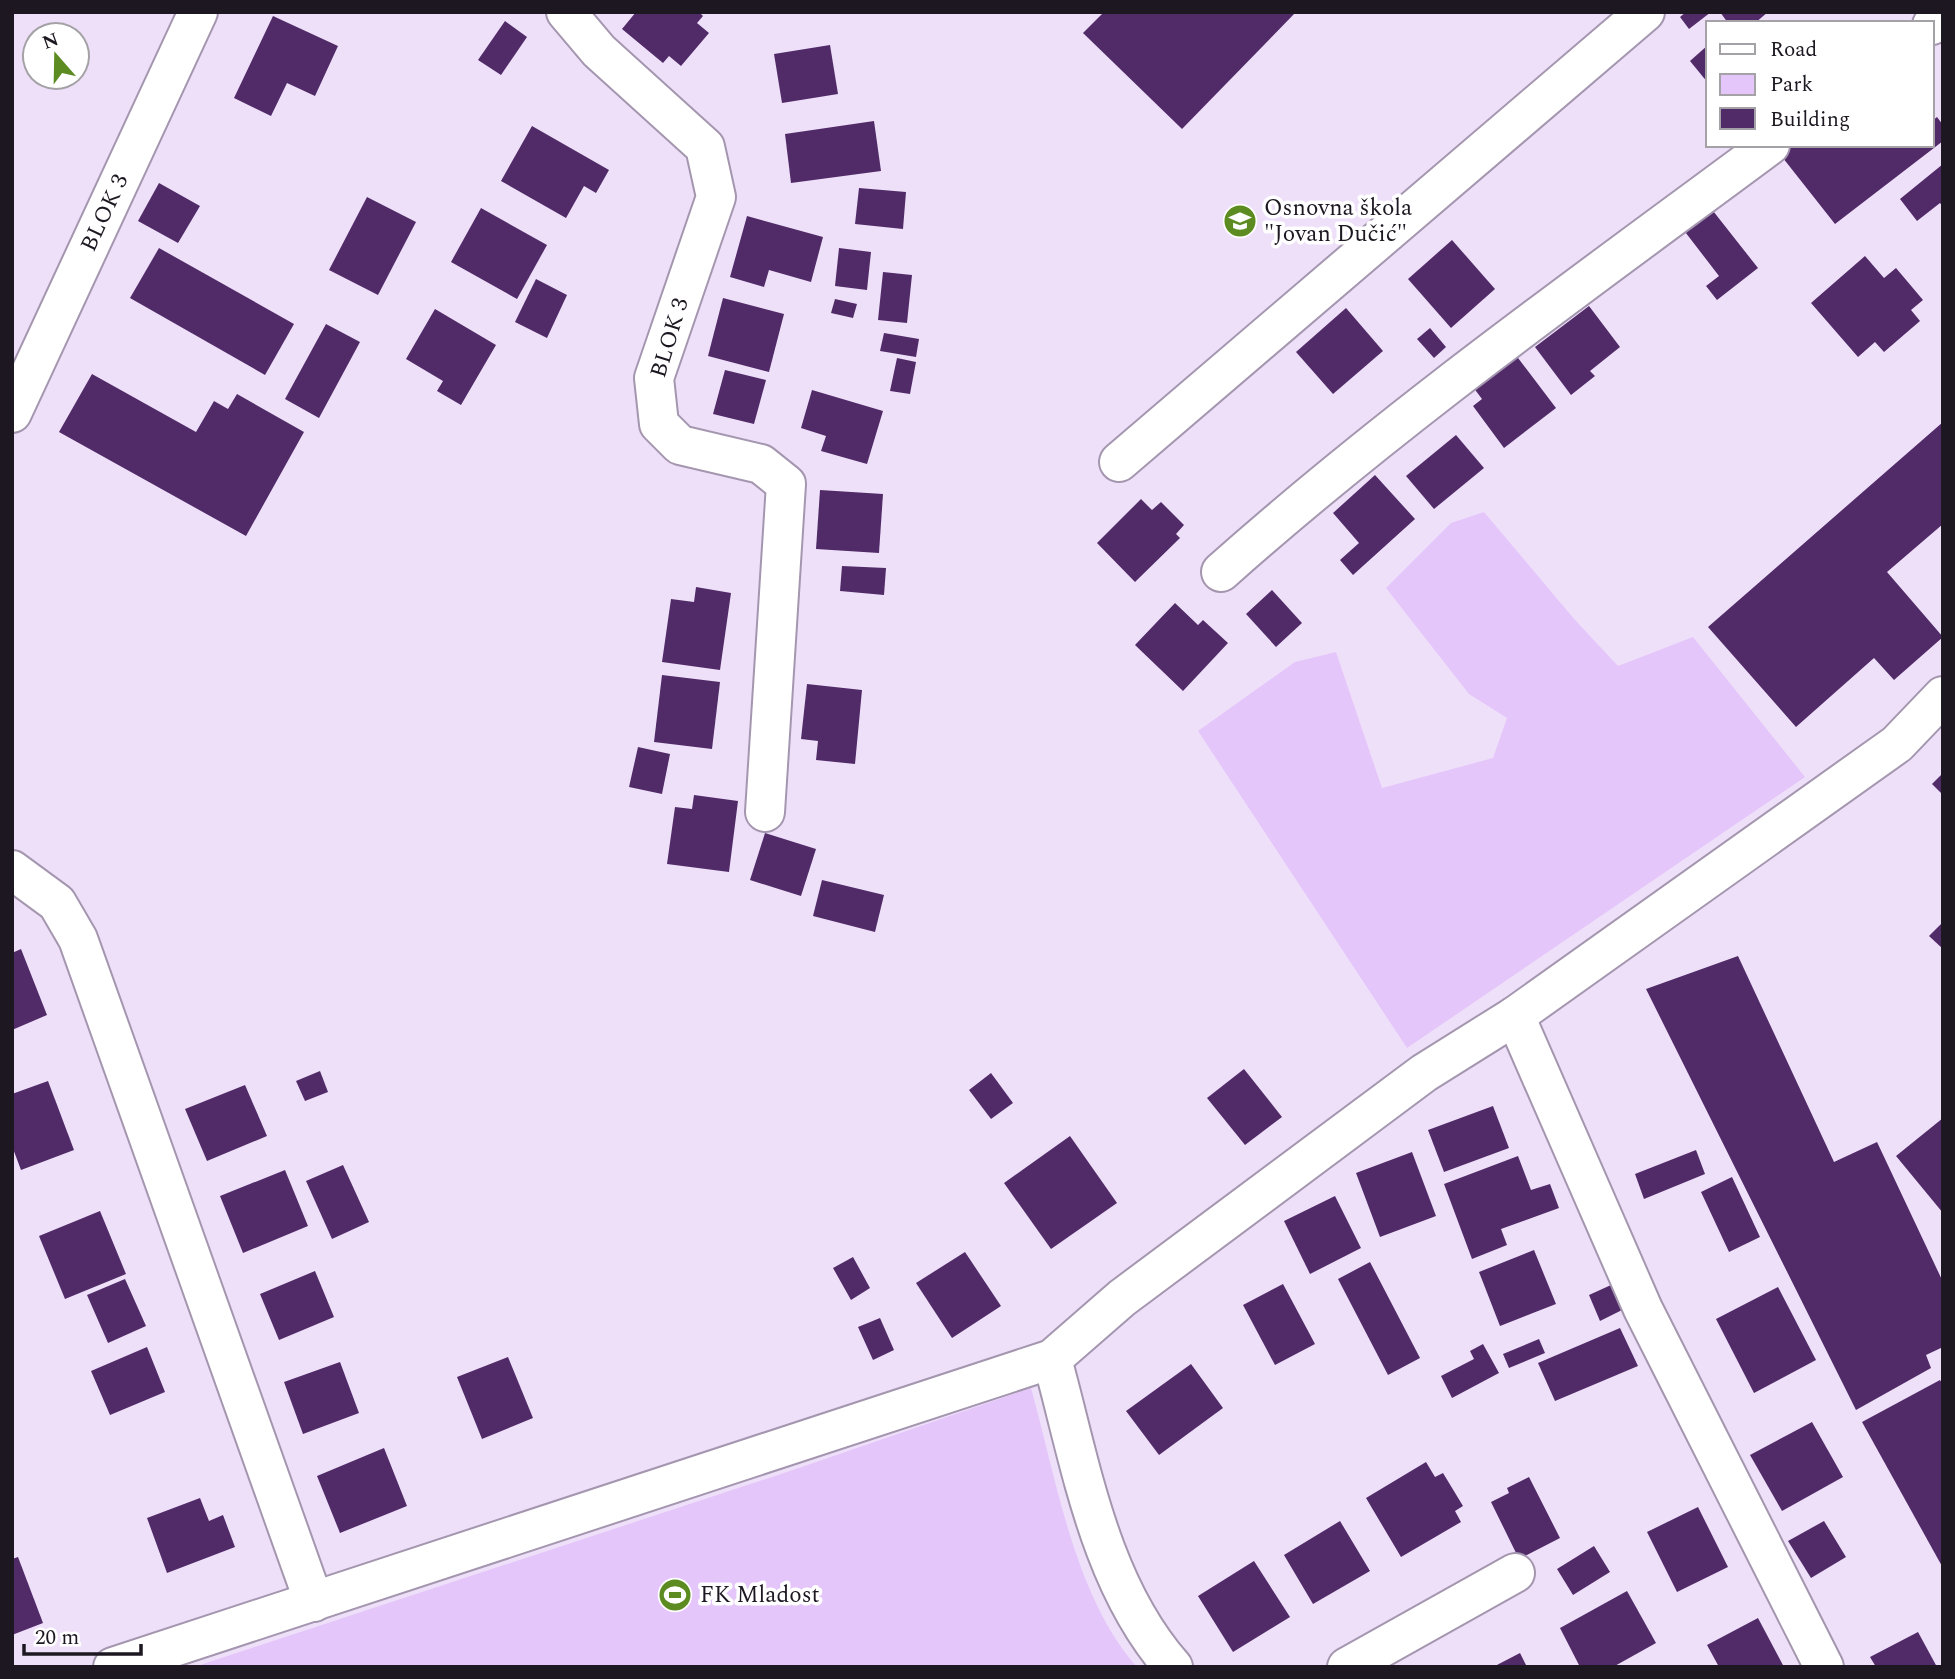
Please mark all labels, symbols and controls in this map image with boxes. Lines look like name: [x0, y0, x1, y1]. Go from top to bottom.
north arrow: [21, 21, 91, 91]
legend: [1706, 21, 1934, 147]
text: N: [38, 25, 63, 58]
text: Road: [1770, 34, 1817, 66]
text: Park: [1770, 69, 1814, 101]
text: Building: [1770, 104, 1850, 136]
street label: BLOK 3: [72, 168, 138, 258]
place label: Osnovna škola "Jovan Dučić": [1264, 191, 1412, 252]
school or university icon: Osnovna škola "Jovan Dučić": [1221, 202, 1259, 240]
street label: BLOK 3: [641, 294, 699, 382]
sports icon: FK Mladost: [656, 1576, 694, 1614]
place label: FK Mladost: [700, 1578, 820, 1613]
scale bar: [24, 1612, 142, 1656]
text: 20 m: [35, 1622, 79, 1654]

